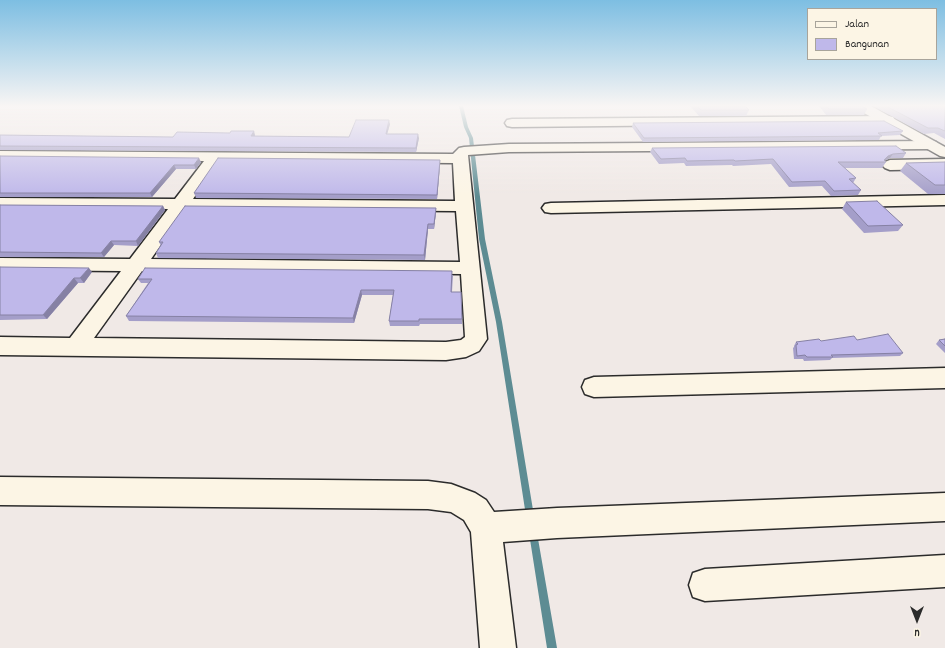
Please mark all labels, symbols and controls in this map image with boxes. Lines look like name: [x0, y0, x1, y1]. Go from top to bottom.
legend: [807, 8, 937, 60]
text: Jalan: [845, 16, 869, 33]
text: Bangunan: [845, 36, 889, 53]
north arrow: [897, 600, 937, 640]
text: U: [914, 624, 920, 640]

